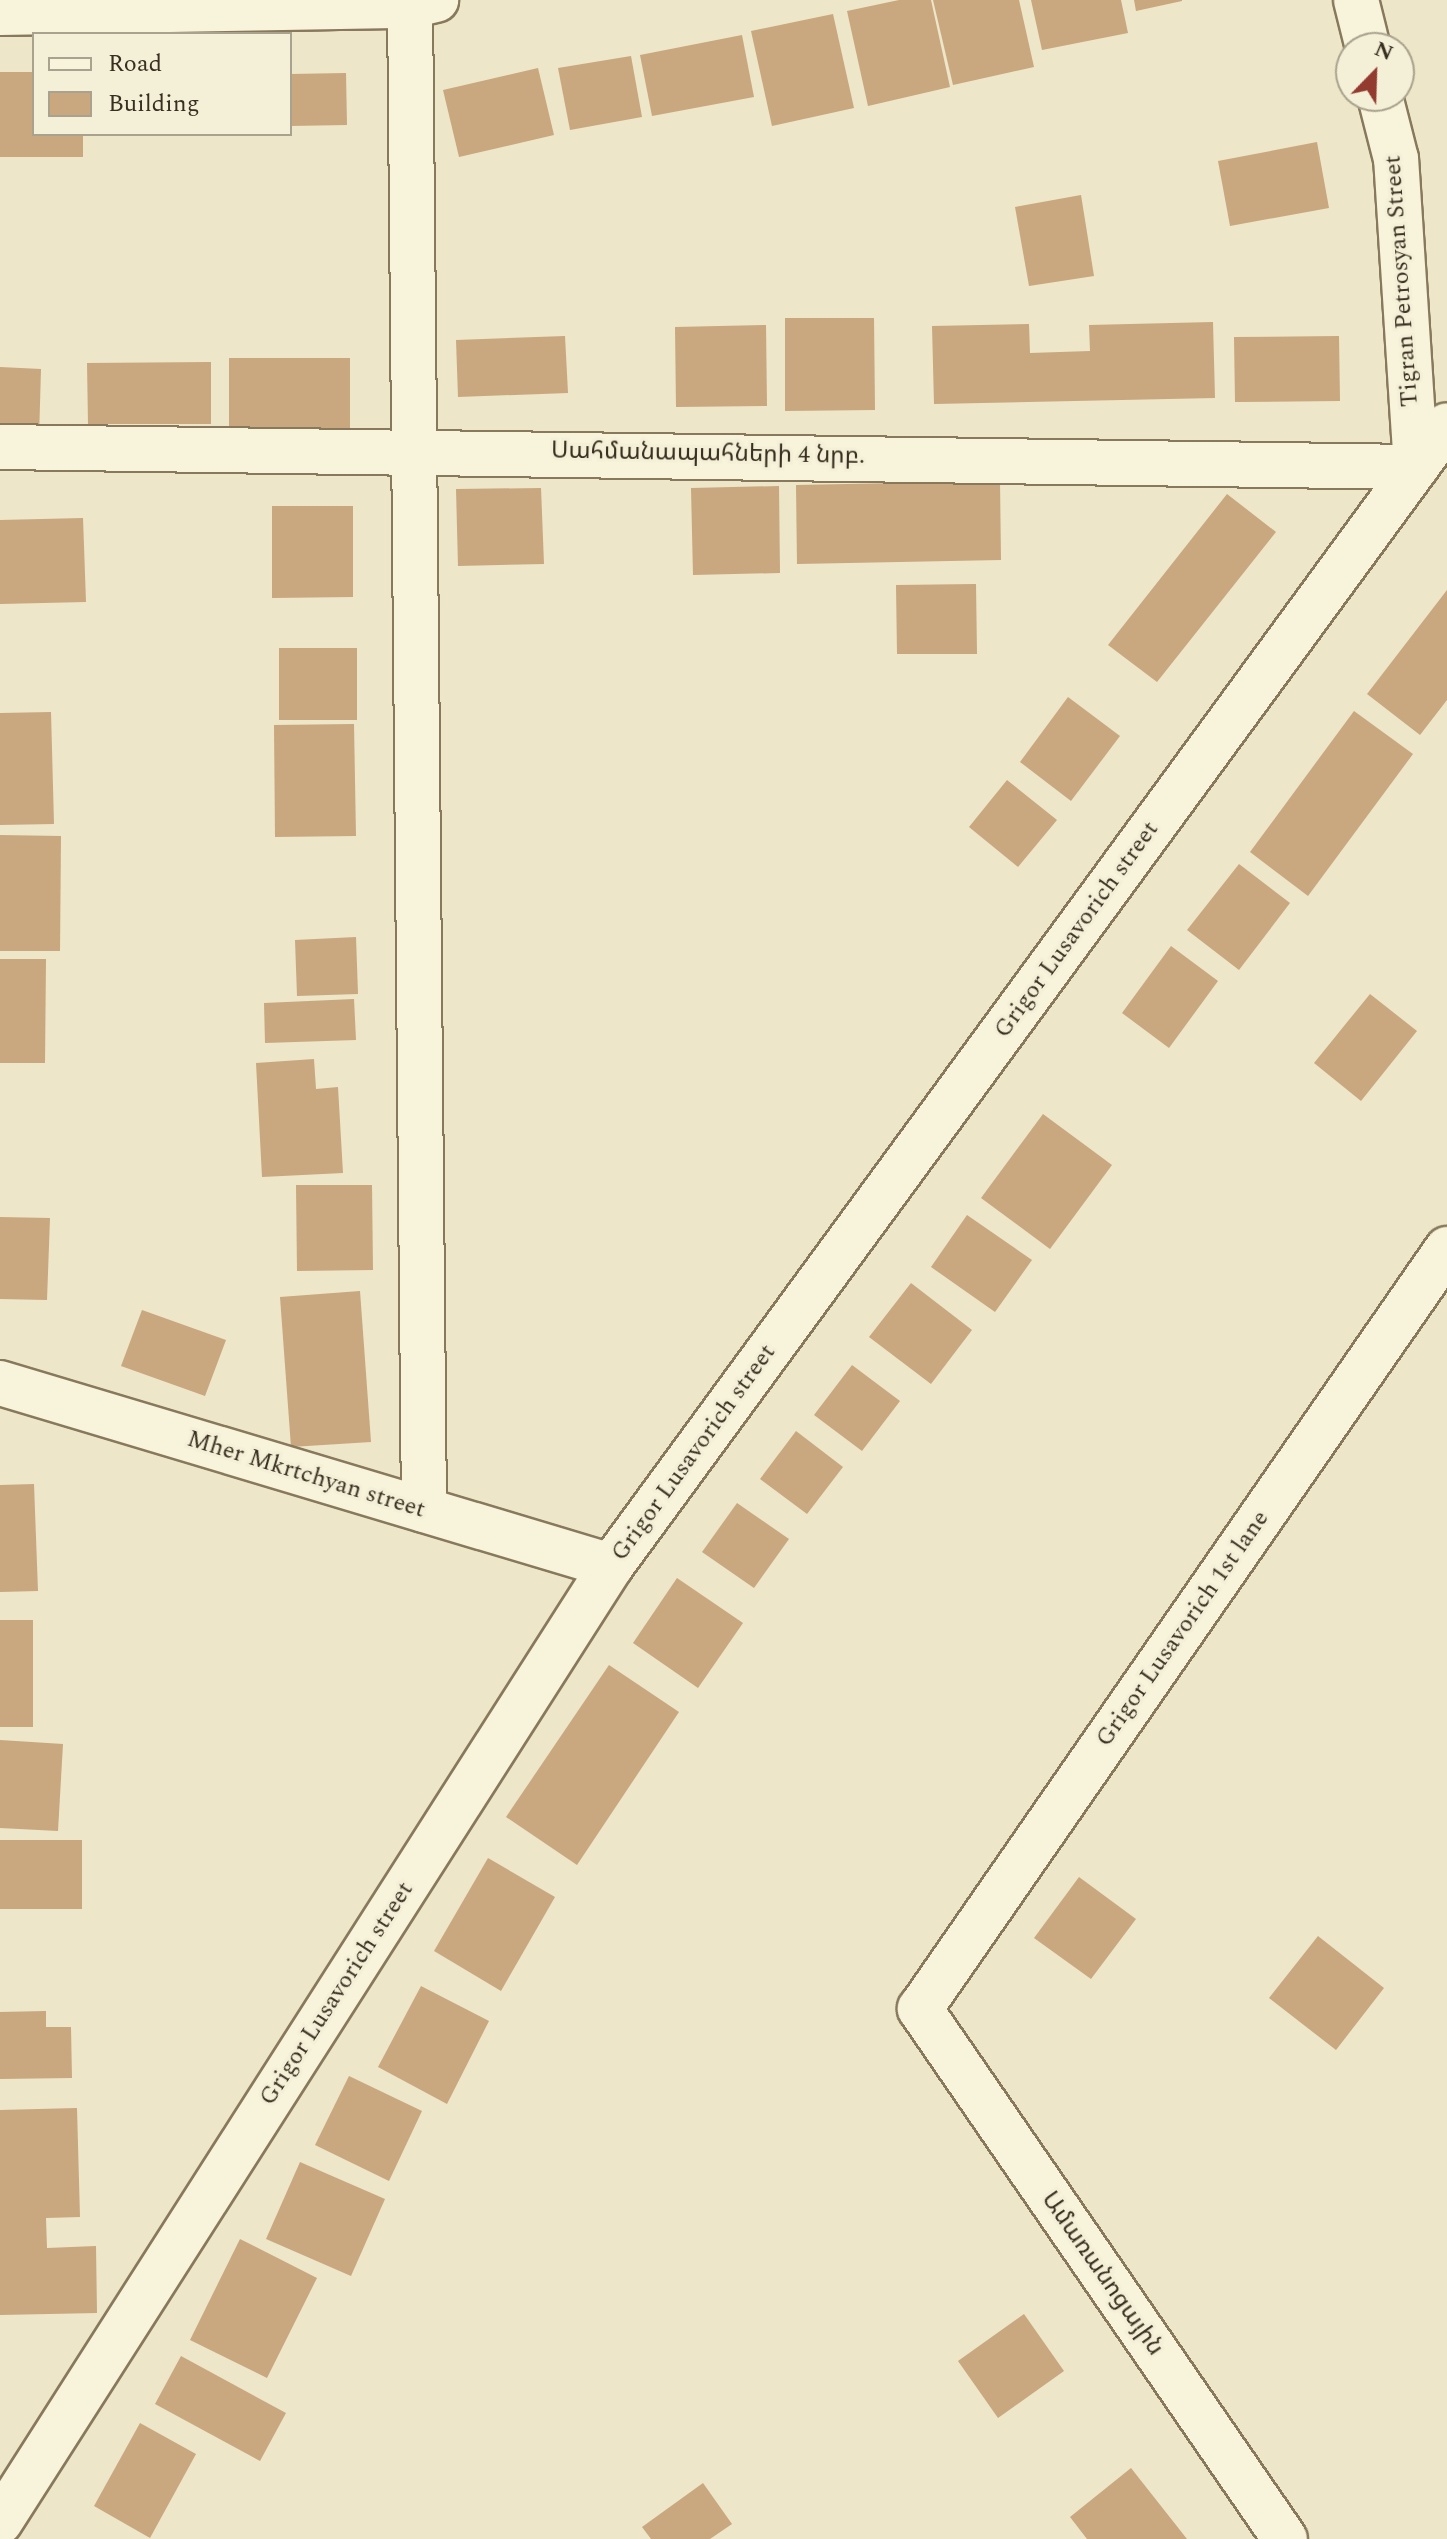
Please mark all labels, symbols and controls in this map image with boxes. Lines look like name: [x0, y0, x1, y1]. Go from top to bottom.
legend: [32, 32, 292, 136]
north arrow: [1335, 32, 1415, 112]
text: N: [1369, 33, 1398, 70]
text: Road: [108, 46, 162, 82]
text: Building: [108, 86, 200, 122]
street label: Tigran Petrosyan Street: [1379, 154, 1425, 408]
street label: Սահմանապահների 4 նրբ.: [551, 437, 865, 471]
street label: Grigor Lusavorich street: [989, 816, 1165, 1044]
street label: Grigor Lusavorich street: [606, 1339, 782, 1567]
street label: Mher Mkrtchyan street: [184, 1425, 428, 1525]
street label: Grigor Lusavorich 1st lane: [1090, 1505, 1276, 1753]
street label: Grigor Lusavorich street: [254, 1877, 420, 2111]
street label: Ամառանոցային: [1035, 2186, 1169, 2362]

